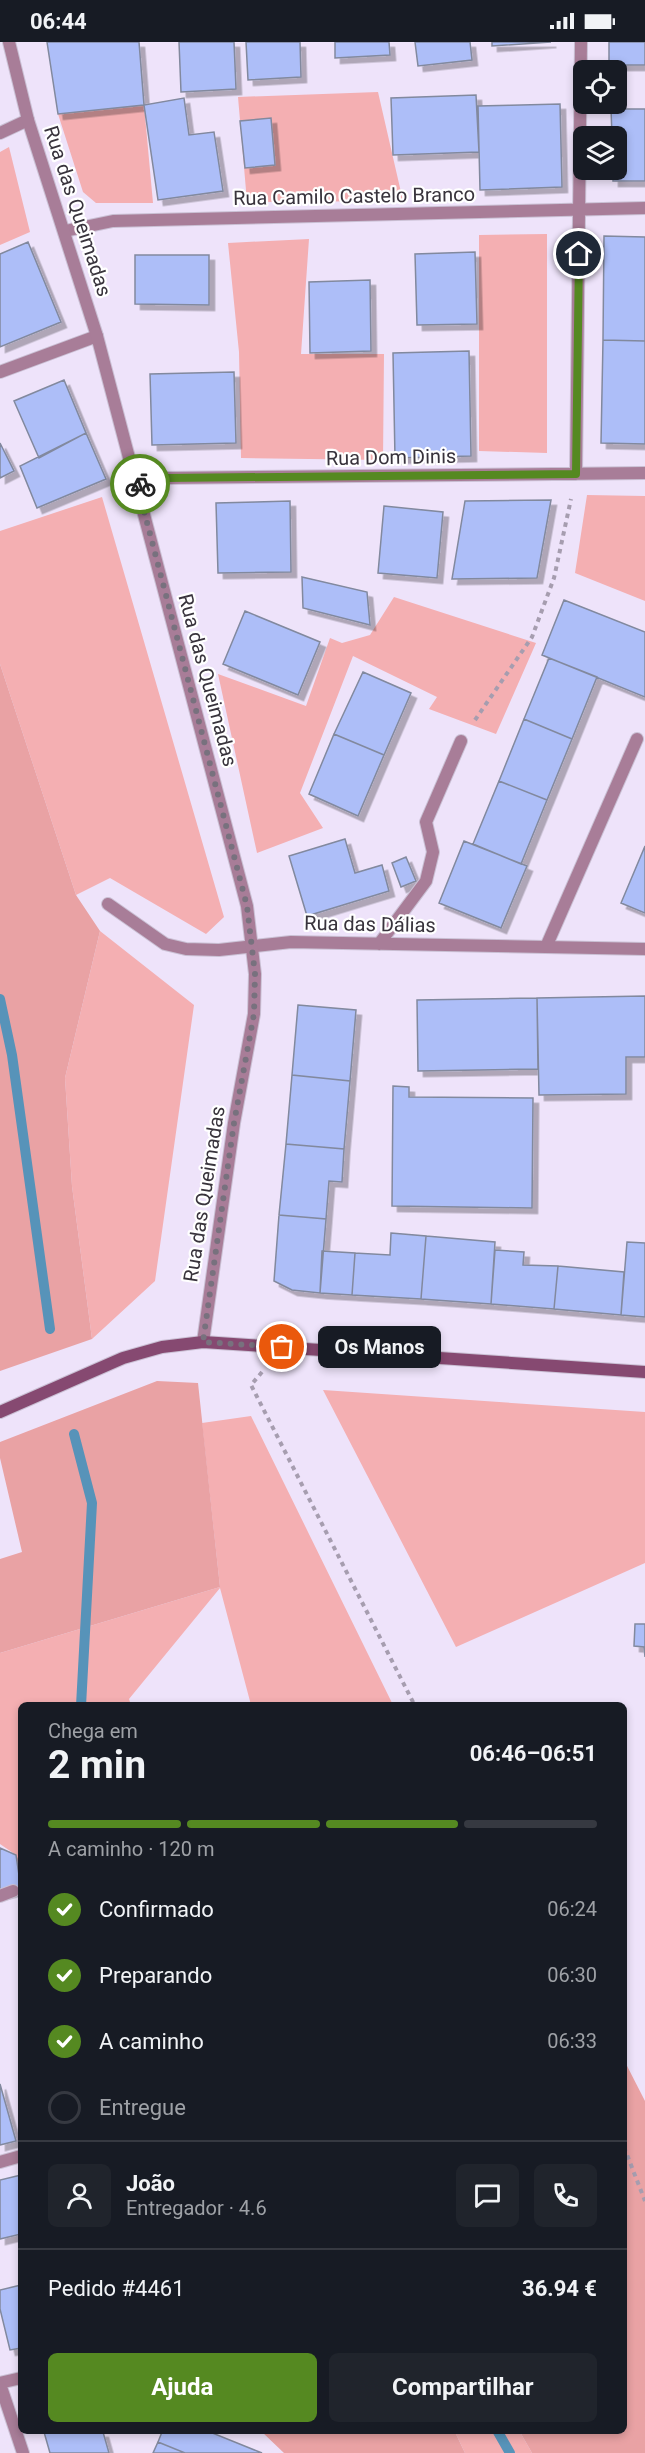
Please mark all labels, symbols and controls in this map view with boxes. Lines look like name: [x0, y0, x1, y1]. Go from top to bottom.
text: 06:44: [30, 9, 87, 34]
map controls: [573, 60, 627, 180]
button: locate: [573, 60, 627, 114]
street label: Rua das Queimadas: [39, 123, 117, 299]
button: layers: [573, 126, 627, 180]
street label: Rua Camilo Castelo Branco: [233, 182, 475, 210]
pin: [553, 228, 604, 279]
icon: home: [562, 237, 595, 270]
street label: Rua Dom Dinis: [326, 444, 456, 470]
courier: [110, 454, 170, 514]
icon: bike: [124, 468, 157, 501]
street label: Rua das Queimadas: [173, 591, 243, 769]
street label: Rua das Dálias: [304, 911, 436, 937]
street label: Rua das Queimadas: [178, 1104, 230, 1284]
pin: [256, 1321, 307, 1372]
callout: Os Manos: [318, 1326, 441, 1368]
icon: bag: [265, 1330, 298, 1363]
text: Os Manos: [334, 1335, 425, 1359]
text: Chega em: [48, 1719, 138, 1743]
text: 06:46–06:51: [470, 1741, 597, 1766]
text: 2 min: [48, 1742, 146, 1788]
text: A caminho · 120 m: [48, 1837, 215, 1861]
icon: check: [48, 1893, 81, 1926]
text: Confirmado: [99, 1897, 214, 1922]
text: 06:24: [547, 1897, 597, 1921]
icon: check: [48, 1959, 81, 1992]
text: Preparando: [99, 1963, 212, 1988]
text: 06:30: [547, 1963, 597, 1987]
icon: check: [48, 2025, 81, 2058]
text: A caminho: [99, 2029, 204, 2054]
text: 06:33: [547, 2029, 597, 2053]
text: Entregue: [99, 2095, 186, 2120]
button: person: [48, 2164, 111, 2227]
button: chat: [456, 2164, 519, 2227]
button: phone: [534, 2164, 597, 2227]
text: João: [126, 2171, 175, 2196]
text: Entregador · 4.6: [126, 2196, 267, 2220]
text: Pedido #4461: [48, 2276, 185, 2301]
text: 36.94 €: [522, 2276, 597, 2301]
button: Ajuda: [48, 2353, 317, 2422]
button: Compartilhar: [329, 2353, 597, 2422]

